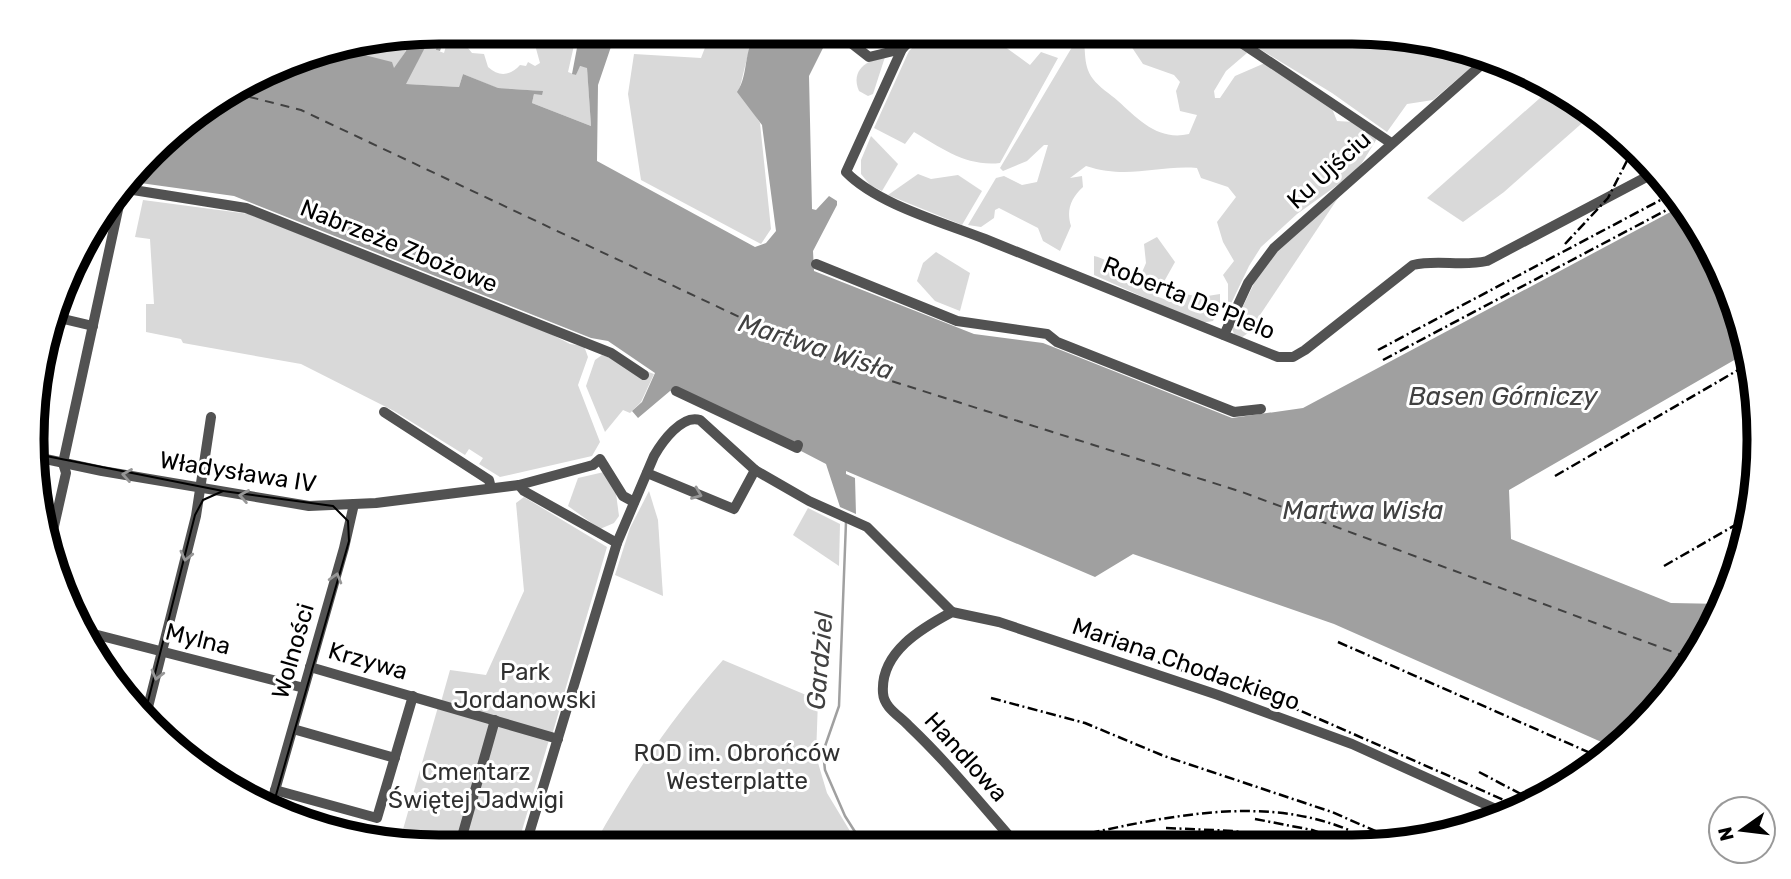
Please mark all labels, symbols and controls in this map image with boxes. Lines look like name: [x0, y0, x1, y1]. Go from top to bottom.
street label: Ku Ujściu: [1281, 125, 1377, 215]
street label: Nabrzeże Zbożowe: [296, 194, 502, 298]
street label: Roberta De'Plelo: [1099, 251, 1279, 345]
water label: Martwa Wisła: [735, 307, 897, 387]
water label: Basen Górniczy: [1408, 381, 1598, 412]
street label: Władysława IV: [157, 446, 319, 498]
one-way arrow: [121, 469, 133, 484]
one-way arrow: [689, 486, 702, 500]
one-way arrow: [238, 489, 250, 504]
water label: Martwa Wisła: [1282, 495, 1444, 526]
one-way arrow: [180, 550, 195, 562]
one-way arrow: [327, 572, 342, 584]
street label: Wolności: [266, 600, 320, 702]
water label: Gardziel: [800, 610, 840, 711]
street label: Mariana Chodackiego: [1068, 612, 1304, 716]
street label: Mylna: [163, 617, 233, 661]
street label: Krzywa: [325, 636, 411, 686]
park label: Park Jordanowski: [454, 658, 596, 714]
one-way arrow: [150, 669, 165, 681]
street label: Handlowa: [919, 707, 1013, 807]
park label: ROD im. Obrońców Westerplatte: [633, 739, 841, 795]
park label: Cmentarz Świętej Jadwigi: [388, 758, 564, 814]
north arrow: [1707, 795, 1777, 865]
text: N: [1713, 825, 1739, 843]

